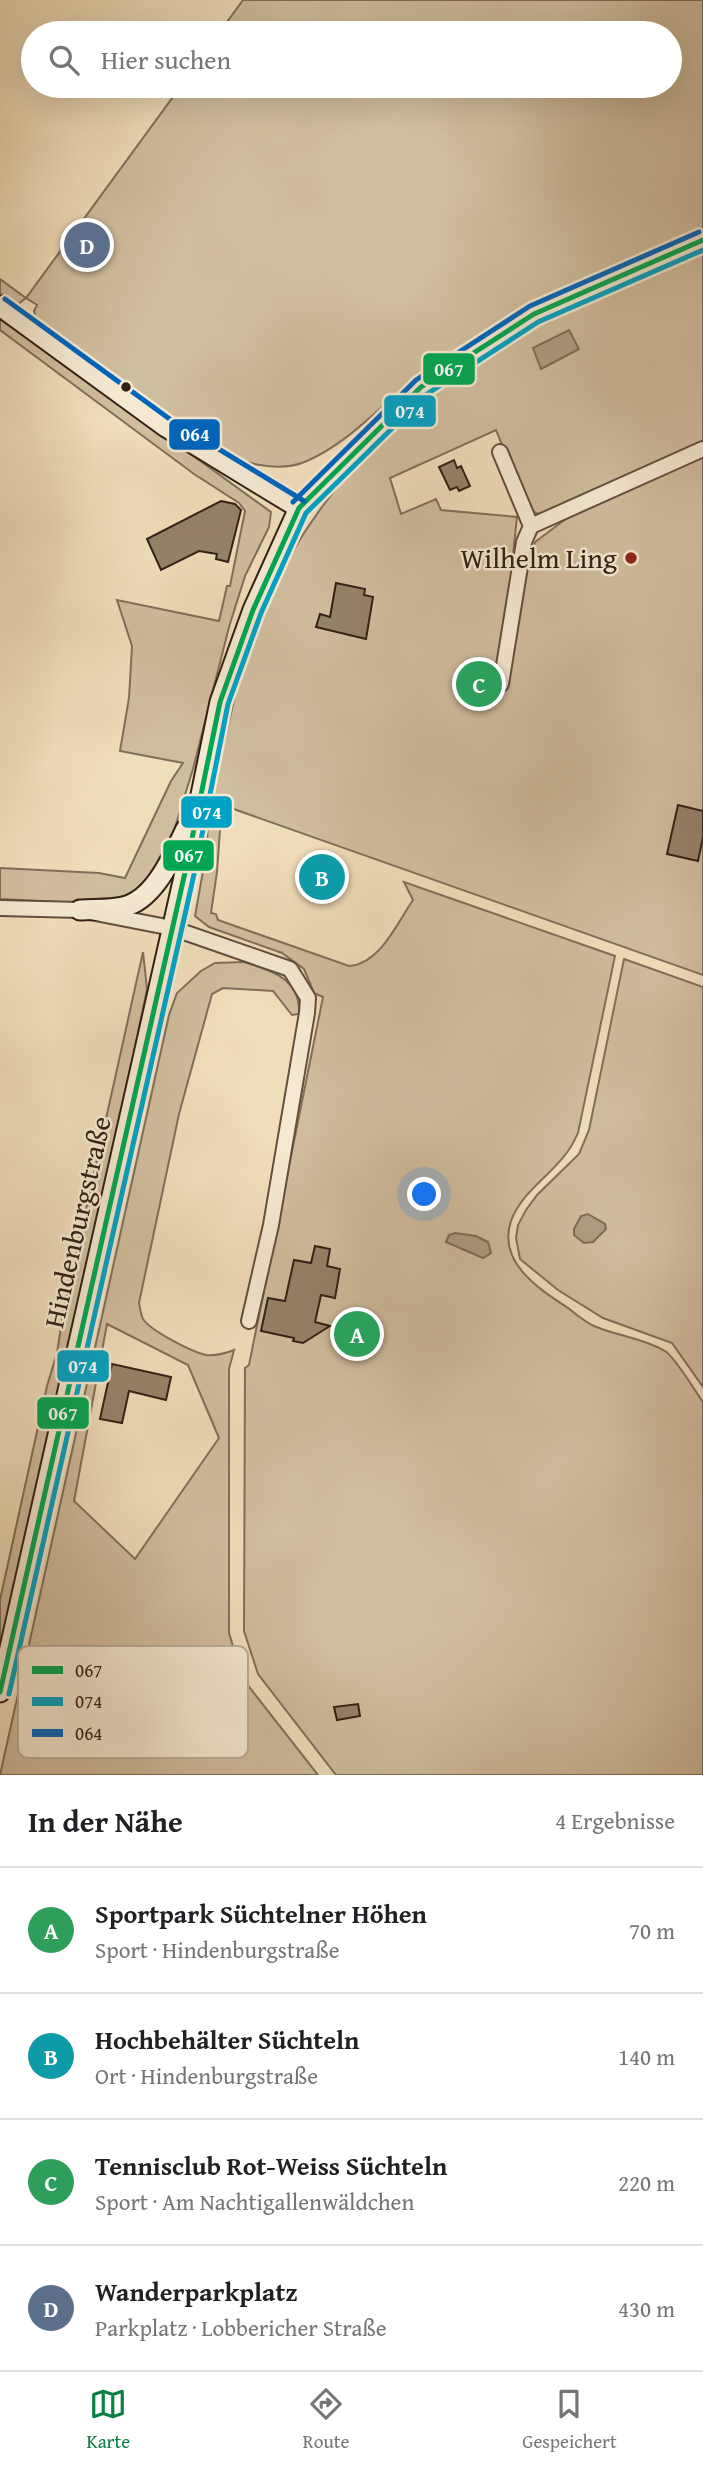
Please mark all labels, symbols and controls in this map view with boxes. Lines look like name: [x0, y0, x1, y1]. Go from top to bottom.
search box: [21, 21, 682, 98]
text: Hier suchen: [101, 40, 231, 79]
icon: search: [45, 41, 83, 79]
pin: D: [64, 219, 110, 271]
line badge: 067: [422, 352, 476, 386]
text: 067: [434, 355, 464, 383]
unlabelled marker: [119, 380, 133, 394]
line badge: 074: [383, 394, 437, 428]
text: 074: [395, 397, 425, 425]
line badge: 064: [168, 418, 221, 451]
text: 064: [180, 420, 210, 448]
place label: Wilhelm Ling: [461, 537, 617, 578]
marker: Wilhelm Ling: [623, 550, 639, 566]
pin: C: [456, 658, 502, 710]
line badge: 074: [180, 795, 233, 829]
text: 074: [192, 798, 222, 826]
line badge: 067: [162, 839, 215, 872]
text: 067: [174, 841, 204, 869]
pin: B: [299, 851, 345, 903]
street label: Hindenburgstraße: [32, 1112, 121, 1332]
your location: [407, 1177, 441, 1211]
pin: A: [334, 1308, 380, 1360]
line badge: 074: [56, 1349, 110, 1383]
text: 074: [68, 1352, 98, 1380]
line badge: 067: [36, 1396, 90, 1430]
text: 067: [48, 1399, 78, 1427]
legend: [18, 1646, 248, 1758]
text: 067: [75, 1656, 102, 1684]
text: 074: [75, 1687, 102, 1715]
text: 064: [75, 1719, 102, 1747]
text: In der Nähe: [28, 1799, 183, 1843]
text: 4 Ergebnisse: [555, 1804, 675, 1837]
text: Sportpark Süchtelner Höhen: [95, 1894, 427, 1933]
text: A: [44, 1914, 58, 1947]
text: 70 m: [629, 1914, 675, 1947]
text: Sport · Hindenburgstraße: [95, 1933, 339, 1966]
text: Hochbehälter Süchteln: [95, 2020, 359, 2059]
text: B: [44, 2040, 58, 2073]
text: 140 m: [618, 2040, 675, 2073]
text: Ort · Hindenburgstraße: [95, 2059, 318, 2092]
text: Tennisclub Rot-Weiss Süchteln: [95, 2146, 447, 2185]
text: C: [44, 2166, 58, 2199]
text: 220 m: [618, 2166, 675, 2199]
text: Sport · Am Nachtigallenwäldchen: [95, 2185, 414, 2218]
text: Wanderparkplatz: [95, 2272, 298, 2311]
text: D: [44, 2292, 58, 2325]
text: 430 m: [618, 2292, 675, 2325]
text: Parkplatz · Lobbericher Straße: [95, 2311, 387, 2344]
tab: Karte: [86, 2385, 130, 2455]
tab: Route: [303, 2385, 349, 2455]
tab: Gespeichert: [522, 2385, 617, 2455]

